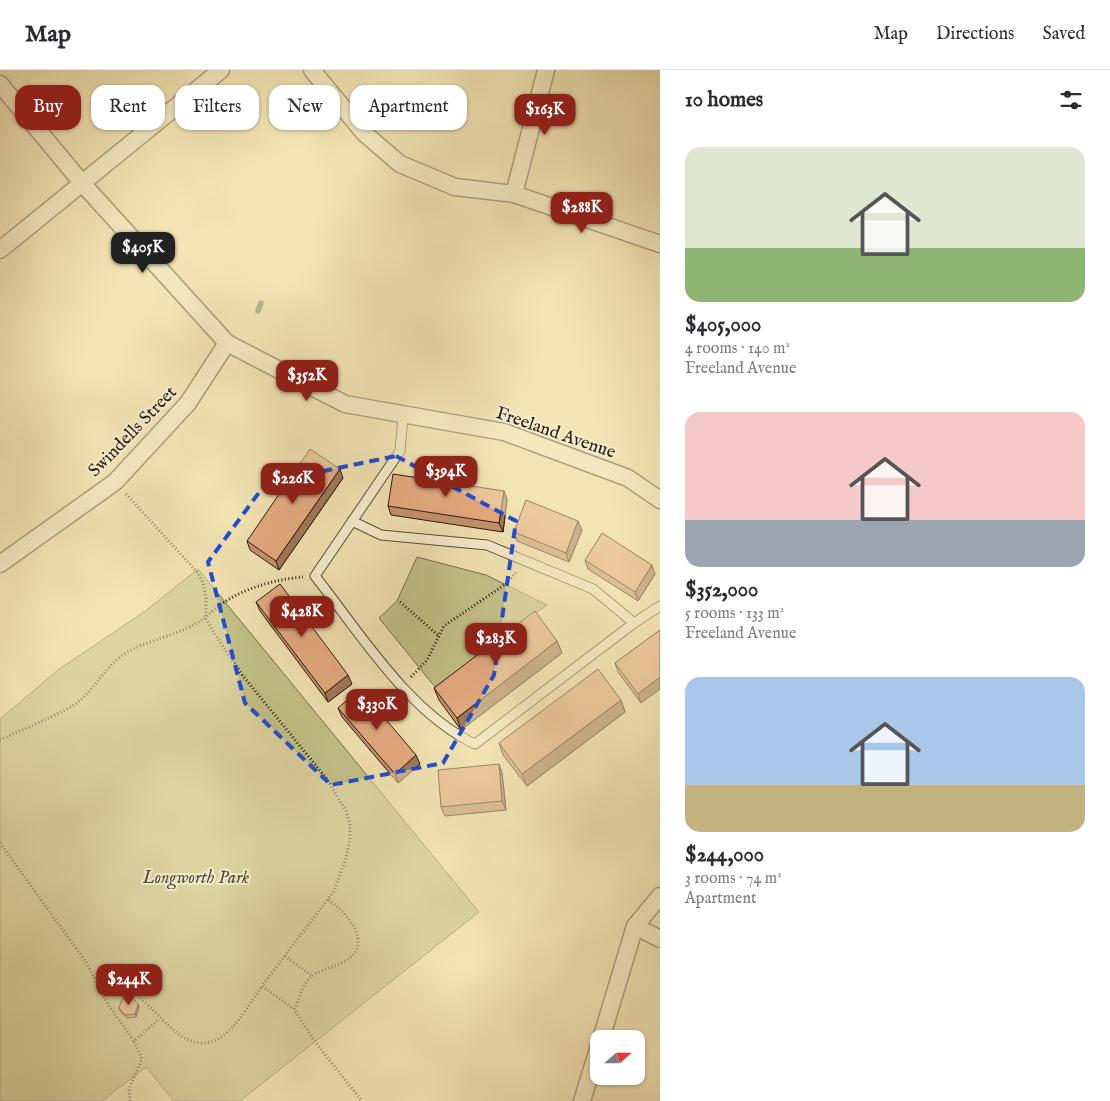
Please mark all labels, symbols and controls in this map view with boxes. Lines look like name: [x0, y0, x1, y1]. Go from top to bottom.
text: Map: [25, 19, 71, 50]
text: Map: [874, 23, 908, 46]
text: Directions: [936, 23, 1014, 46]
text: Saved: [1042, 23, 1085, 46]
chip: Buy: [15, 85, 81, 130]
chip: Rent: [91, 85, 165, 130]
chip: Filters: [175, 85, 259, 130]
chip: New: [269, 85, 340, 130]
chip: Apartment: [350, 85, 467, 130]
icon: filters: [1057, 86, 1085, 114]
text: 10 homes: [685, 87, 763, 114]
pin: $163K: [510, 93, 580, 136]
text: $163K: [525, 100, 565, 120]
icon: home: [840, 179, 930, 269]
pin: $288K: [547, 191, 617, 234]
text: $288K: [562, 198, 602, 218]
pin: $405K: [108, 232, 178, 274]
text: $405K: [122, 238, 164, 258]
text: $405,000: [685, 312, 761, 339]
text: 4 rooms · 140 m²: [685, 339, 790, 359]
text: Freeland Avenue: [685, 359, 796, 379]
pin: $352K: [272, 360, 342, 402]
text: $352K: [287, 366, 327, 386]
street label: Swindells Street: [84, 382, 182, 482]
street label: Freeland Avenue: [493, 402, 618, 465]
icon: home: [840, 444, 930, 534]
pin: $394K: [411, 456, 481, 498]
pin: $226K: [258, 462, 328, 505]
text: $394K: [425, 462, 467, 482]
text: $226K: [272, 469, 314, 489]
text: $352,000: [685, 577, 758, 604]
pin: $428K: [267, 596, 337, 638]
text: $428K: [281, 602, 323, 622]
text: 5 rooms · 133 m²: [685, 604, 784, 624]
pin: $283K: [461, 622, 531, 665]
text: Freeland Avenue: [685, 624, 796, 644]
text: $283K: [476, 629, 516, 649]
pin: $330K: [342, 688, 412, 731]
text: $330K: [357, 695, 397, 715]
icon: home: [840, 709, 930, 799]
text: $244,000: [685, 842, 764, 869]
park label: Longworth Park: [142, 867, 249, 890]
text: 3 rooms · 74 m²: [685, 869, 782, 889]
text: Apartment: [685, 889, 756, 909]
pin: $244K: [94, 964, 164, 1006]
text: $244K: [107, 970, 151, 990]
north arrow: [590, 1030, 645, 1085]
map controls: [590, 1030, 645, 1085]

